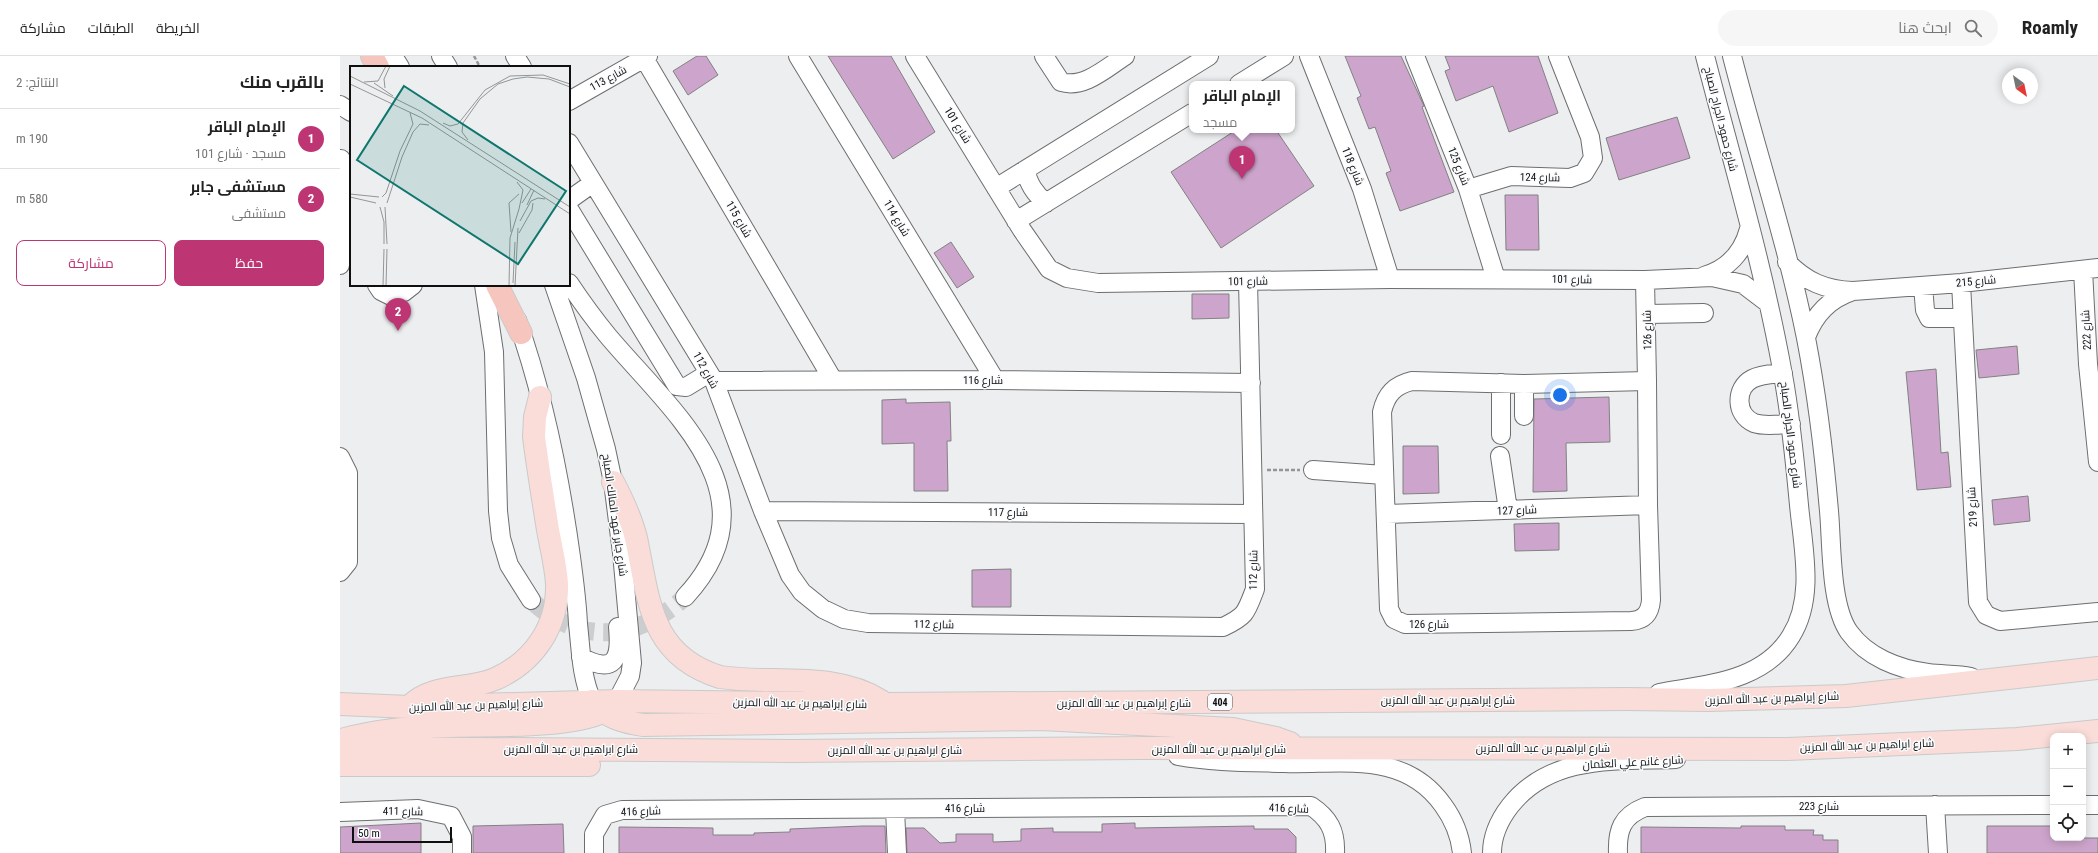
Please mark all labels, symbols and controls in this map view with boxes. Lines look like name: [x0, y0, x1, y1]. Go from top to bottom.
search box: [1718, 10, 1998, 46]
text: Roamly: [2022, 16, 2078, 39]
icon: search: [1962, 17, 1984, 39]
text: ابحث هنا: [1898, 19, 1952, 37]
text: مشاركة: [20, 20, 66, 36]
text: الطبقات: [88, 20, 134, 36]
text: الخريطة: [156, 20, 200, 36]
street label: شارع 113: [588, 63, 629, 95]
street label: شارع حمود الجراح الصباح: [1700, 65, 1740, 173]
inset map: [350, 66, 570, 286]
north arrow: [2002, 68, 2038, 104]
text: بالقرب منك: [240, 72, 324, 92]
text: النتائج: 2: [16, 75, 59, 90]
popup: [1189, 81, 1295, 133]
text: الإمام الباقر: [1203, 87, 1281, 105]
street label: شارع 101: [941, 105, 974, 146]
text: مسجد: [1203, 115, 1237, 130]
text: الإمام الباقر: [208, 118, 286, 136]
text: 190 m: [16, 131, 48, 146]
text: 1: [308, 131, 314, 146]
street label: شارع 118: [1338, 145, 1366, 188]
street label: شارع 125: [1444, 145, 1472, 188]
text: مسجد · شارع 101: [195, 146, 286, 161]
pin: 1: [1229, 146, 1255, 179]
street label: شارع 124: [1520, 171, 1560, 185]
text: مستشفى جابر: [190, 178, 286, 196]
text: 580 m: [16, 191, 48, 206]
text: 2: [308, 191, 314, 206]
street label: شارع 114: [880, 198, 912, 239]
street label: شارع 115: [722, 199, 754, 240]
text: مستشفى: [232, 206, 286, 221]
button: مشاركة: [16, 240, 166, 286]
button: حفظ: [174, 240, 324, 286]
street label: شارع 101: [1552, 273, 1592, 287]
street label: شارع 215: [1955, 273, 1997, 291]
street label: شارع 101: [1228, 275, 1268, 289]
pin: 2: [385, 298, 411, 331]
street label: شارع 126: [1641, 310, 1655, 350]
street label: شارع 222: [2079, 310, 2095, 350]
street label: شارع 112: [689, 350, 721, 391]
street label: شارع 116: [963, 374, 1003, 388]
street label: شارع حمود الجراح الصباح: [1777, 381, 1804, 489]
your location: [1550, 385, 1570, 405]
street label: شارع جابر فهد المالك الصباح: [598, 453, 630, 577]
street label: شارع 219: [1965, 487, 1981, 527]
street label: شارع 127: [1497, 503, 1537, 519]
street label: شارع 117: [988, 506, 1028, 520]
street label: شارع 112: [1247, 550, 1261, 590]
street label: شارع 112: [914, 618, 954, 632]
street label: شارع 126: [1409, 618, 1449, 632]
street label: شارع إبراهيم بن عبد الله المزين: [1705, 688, 1839, 708]
street label: شارع إبراهيم بن عبد الله المزين: [1381, 692, 1515, 708]
street label: شارع إبراهيم بن عبد الله المزين: [733, 694, 867, 712]
road number: 404: [1208, 694, 1232, 710]
street label: شارع إبراهيم بن عبد الله المزين: [409, 695, 543, 715]
street label: شارع إبراهيم بن عبد الله المزين: [1057, 695, 1191, 711]
map controls: [2050, 733, 2086, 841]
button: +: [2050, 733, 2086, 769]
street label: شارع ابراهيم بن عبد الله المزين: [1800, 735, 1934, 755]
street label: شارع ابراهيم بن عبد الله المزين: [1476, 740, 1610, 756]
street label: شارع ابراهيم بن عبد الله المزين: [504, 741, 638, 757]
street label: شارع ابراهيم بن عبد الله المزين: [1152, 741, 1286, 757]
street label: شارع ابراهيم بن عبد الله المزين: [828, 742, 962, 758]
street label: شارع غانم علي العثمان: [1582, 753, 1684, 774]
button: −: [2050, 769, 2086, 805]
street label: شارع 223: [1799, 800, 1839, 814]
street label: شارع 416: [1269, 801, 1309, 817]
street label: شارع 416: [945, 802, 985, 816]
street label: شارع 416: [621, 804, 661, 820]
street label: شارع 411: [383, 805, 423, 819]
button: locate: [2050, 805, 2086, 841]
scale bar: [352, 825, 452, 844]
text: 50 m: [358, 827, 380, 840]

